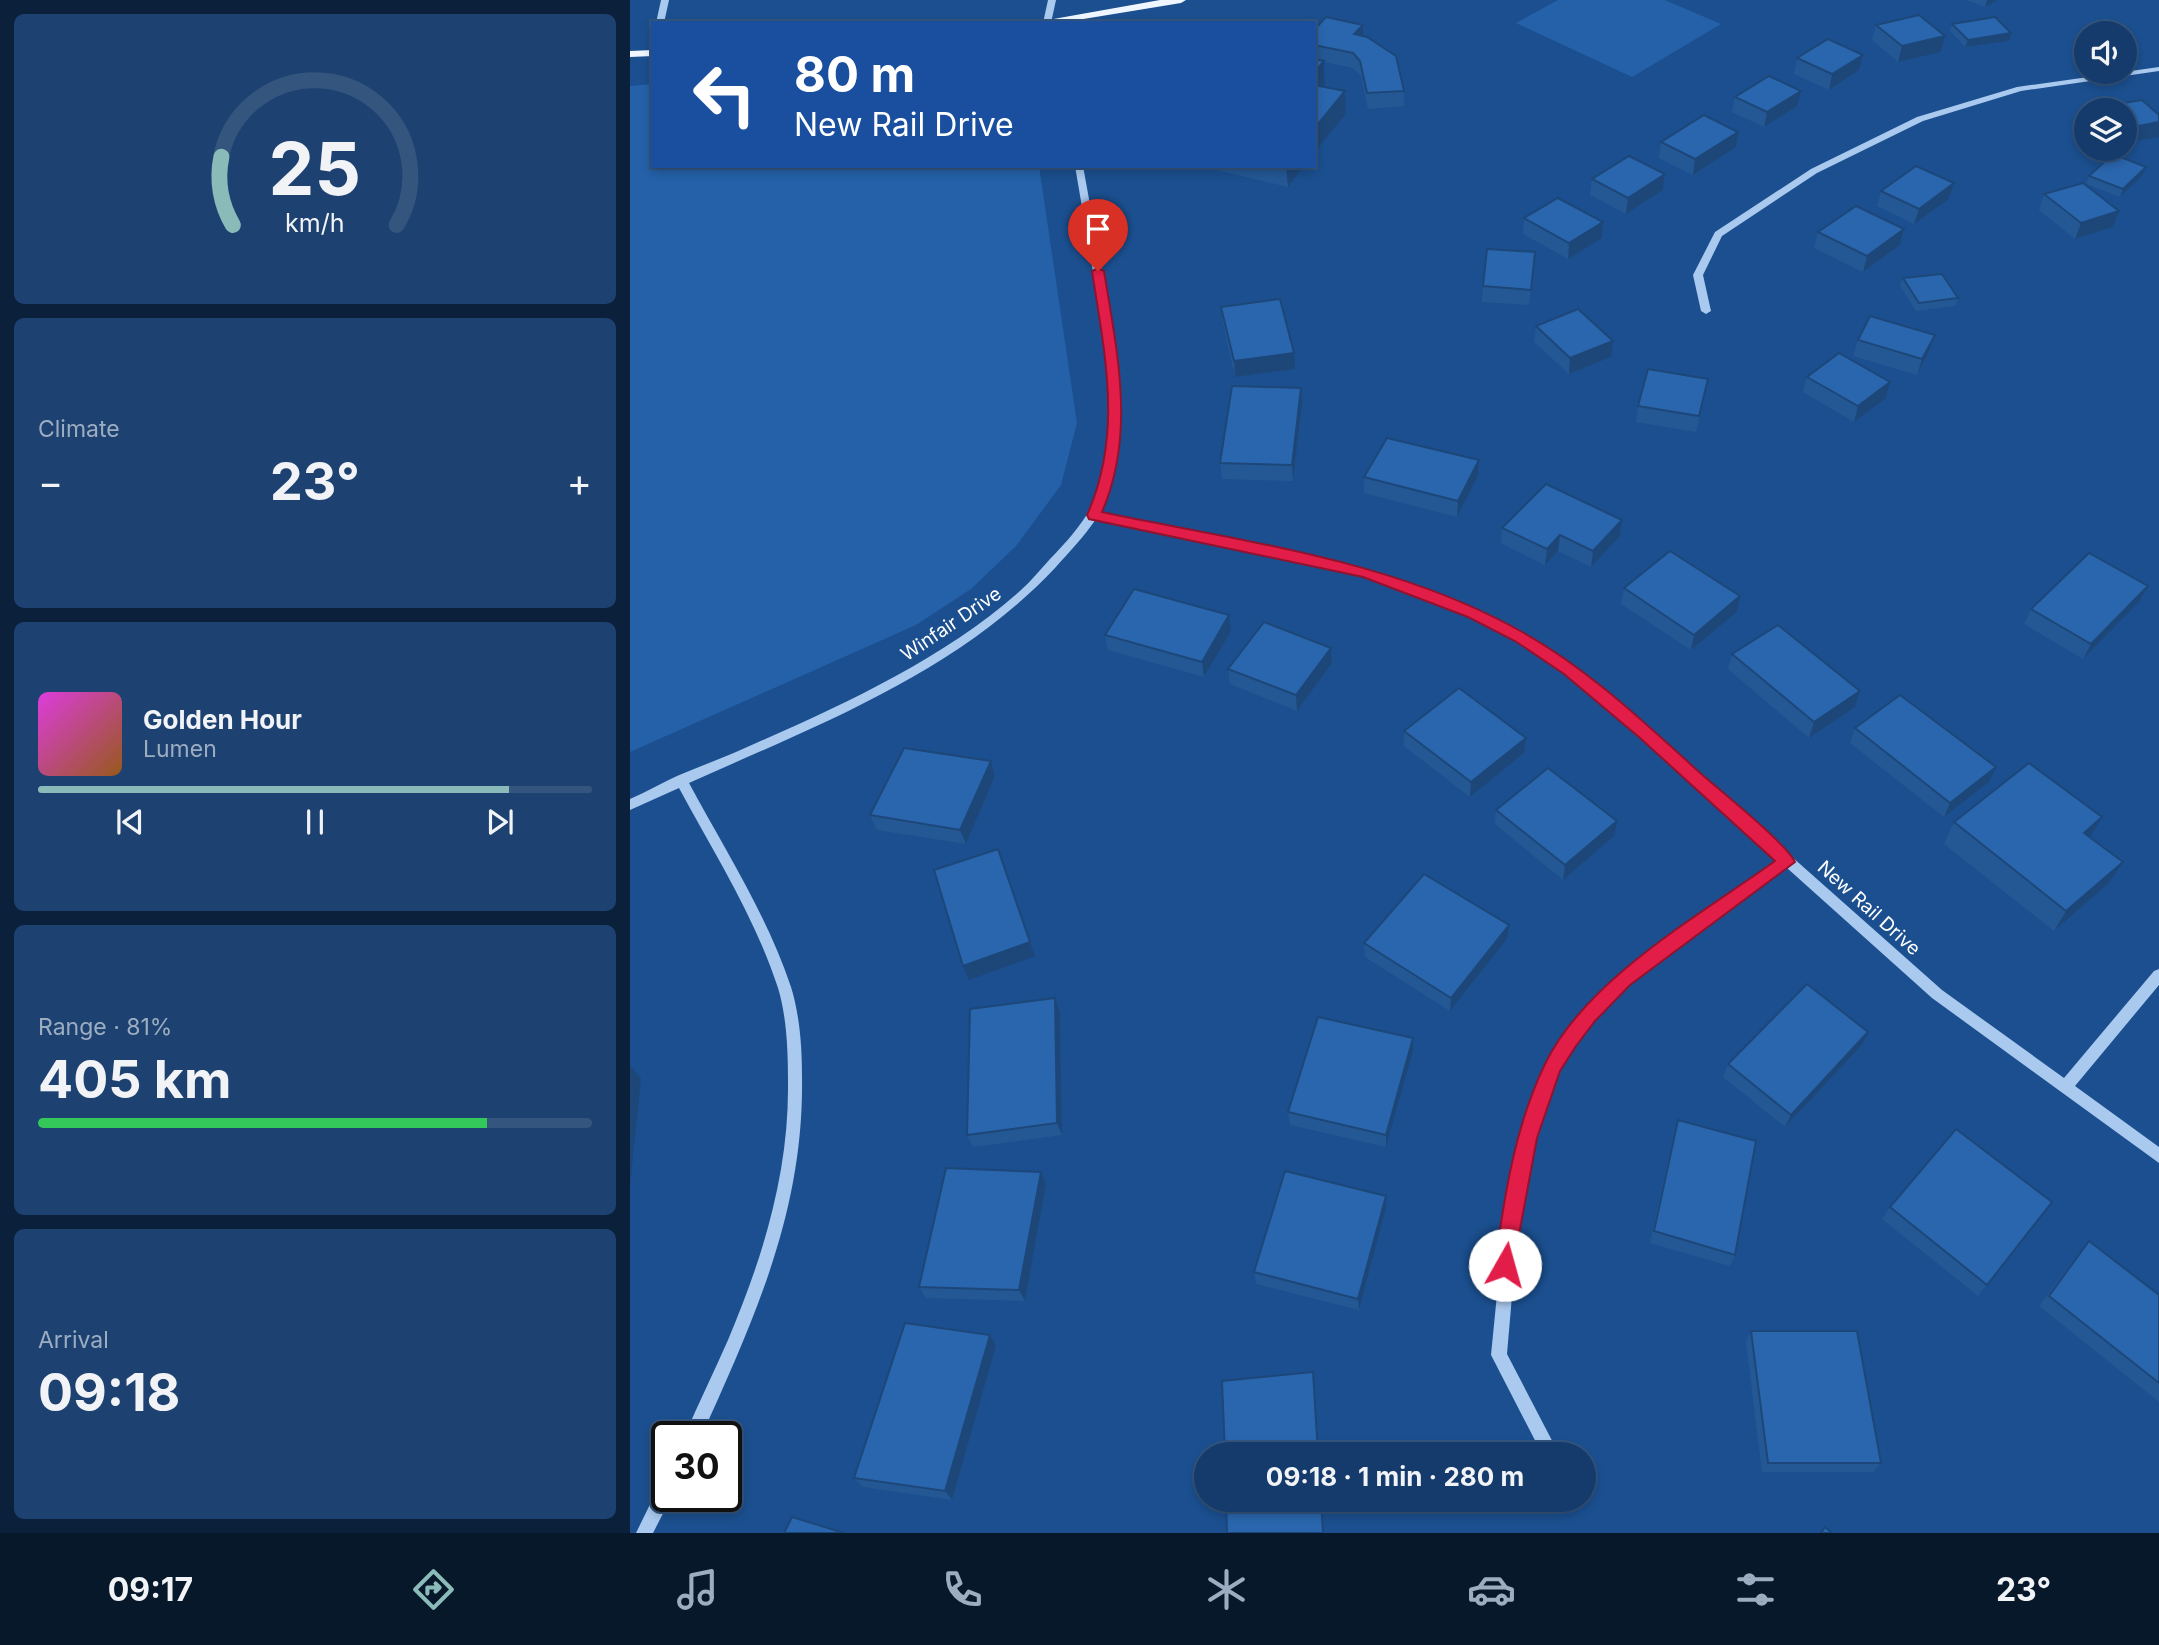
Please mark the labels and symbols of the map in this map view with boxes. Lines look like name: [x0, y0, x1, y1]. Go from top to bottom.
pin: [1068, 199, 1128, 271]
street label: Winfair Drive: [896, 582, 1006, 666]
street label: New Rail Drive: [1813, 856, 1925, 960]
position arrow: [1468, 1228, 1542, 1302]
speed limit sign: 30: [651, 1421, 742, 1512]

